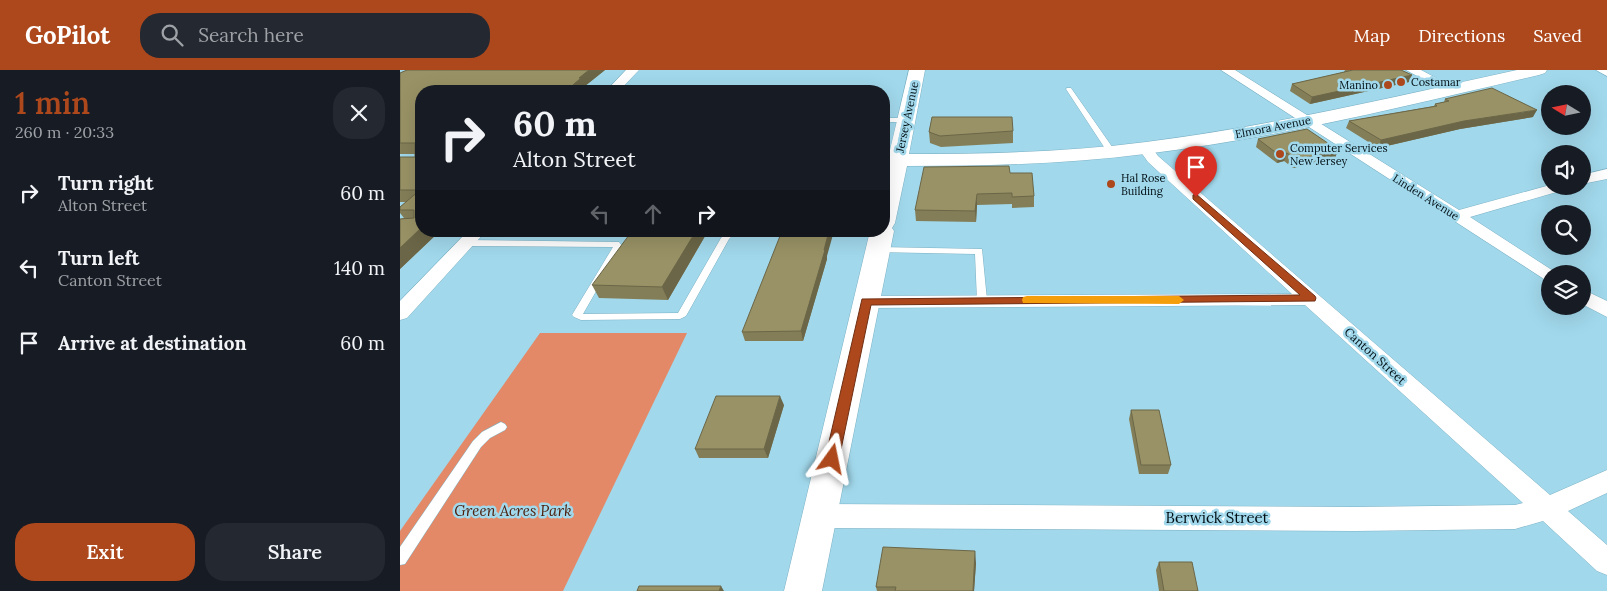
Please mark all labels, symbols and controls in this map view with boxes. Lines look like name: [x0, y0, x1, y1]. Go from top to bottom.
search box: [140, 13, 490, 58]
text: GoPilot: [25, 20, 110, 51]
icon: search: [158, 21, 186, 49]
text: Search here: [198, 23, 304, 47]
text: Map: [1354, 24, 1390, 47]
text: Directions: [1418, 24, 1505, 47]
text: Saved: [1533, 24, 1582, 47]
place label: Costamar: [1411, 75, 1461, 89]
marker: Costamar: [1395, 76, 1407, 88]
place label: Manino: [1339, 78, 1378, 92]
marker: Manino: [1382, 79, 1394, 91]
street label: Jersey Avenue: [892, 80, 921, 155]
text: 1 min: [15, 84, 90, 122]
north arrow: [1541, 85, 1591, 135]
map controls: [1541, 85, 1591, 315]
button: close: [333, 87, 385, 139]
text: 60 m: [513, 101, 597, 146]
icon: right: [430, 105, 495, 170]
street label: Elmora Avenue: [1234, 113, 1312, 141]
text: 260 m · 20:33: [15, 122, 114, 142]
place label: Computer Services New Jersey: [1290, 141, 1388, 168]
text: Alton Street: [513, 145, 636, 173]
button: sound: [1541, 145, 1591, 195]
pin: [1175, 146, 1217, 197]
marker: Computer Services New Jersey: [1274, 148, 1286, 160]
icon: arrive: [1182, 153, 1210, 181]
text: Turn right: [58, 171, 154, 195]
place label: Hal Rose Building: [1121, 171, 1165, 198]
street label: Linden Avenue: [1390, 171, 1462, 223]
marker: Hal Rose Building: [1105, 178, 1117, 190]
icon: right: [15, 179, 43, 207]
text: 60 m: [340, 181, 385, 205]
text: Alton Street: [58, 195, 147, 215]
icon: left: [586, 200, 614, 228]
icon: ahead: [639, 200, 667, 228]
icon: right: [692, 200, 720, 228]
button: search: [1541, 205, 1591, 255]
text: Turn left: [58, 246, 139, 270]
icon: left: [15, 254, 43, 282]
text: 140 m: [334, 256, 385, 280]
button: layers: [1541, 265, 1591, 315]
text: Canton Street: [58, 270, 162, 290]
street label: Canton Street: [1341, 324, 1410, 387]
icon: arrive: [15, 329, 43, 357]
text: Arrive at destination: [58, 331, 247, 355]
text: 60 m: [340, 331, 385, 355]
position arrow: [805, 432, 857, 484]
park label: Green Acres Park: [454, 501, 572, 520]
street label: Berwick Street: [1166, 508, 1269, 527]
button: Exit: [15, 523, 195, 581]
button: Share: [205, 523, 385, 581]

